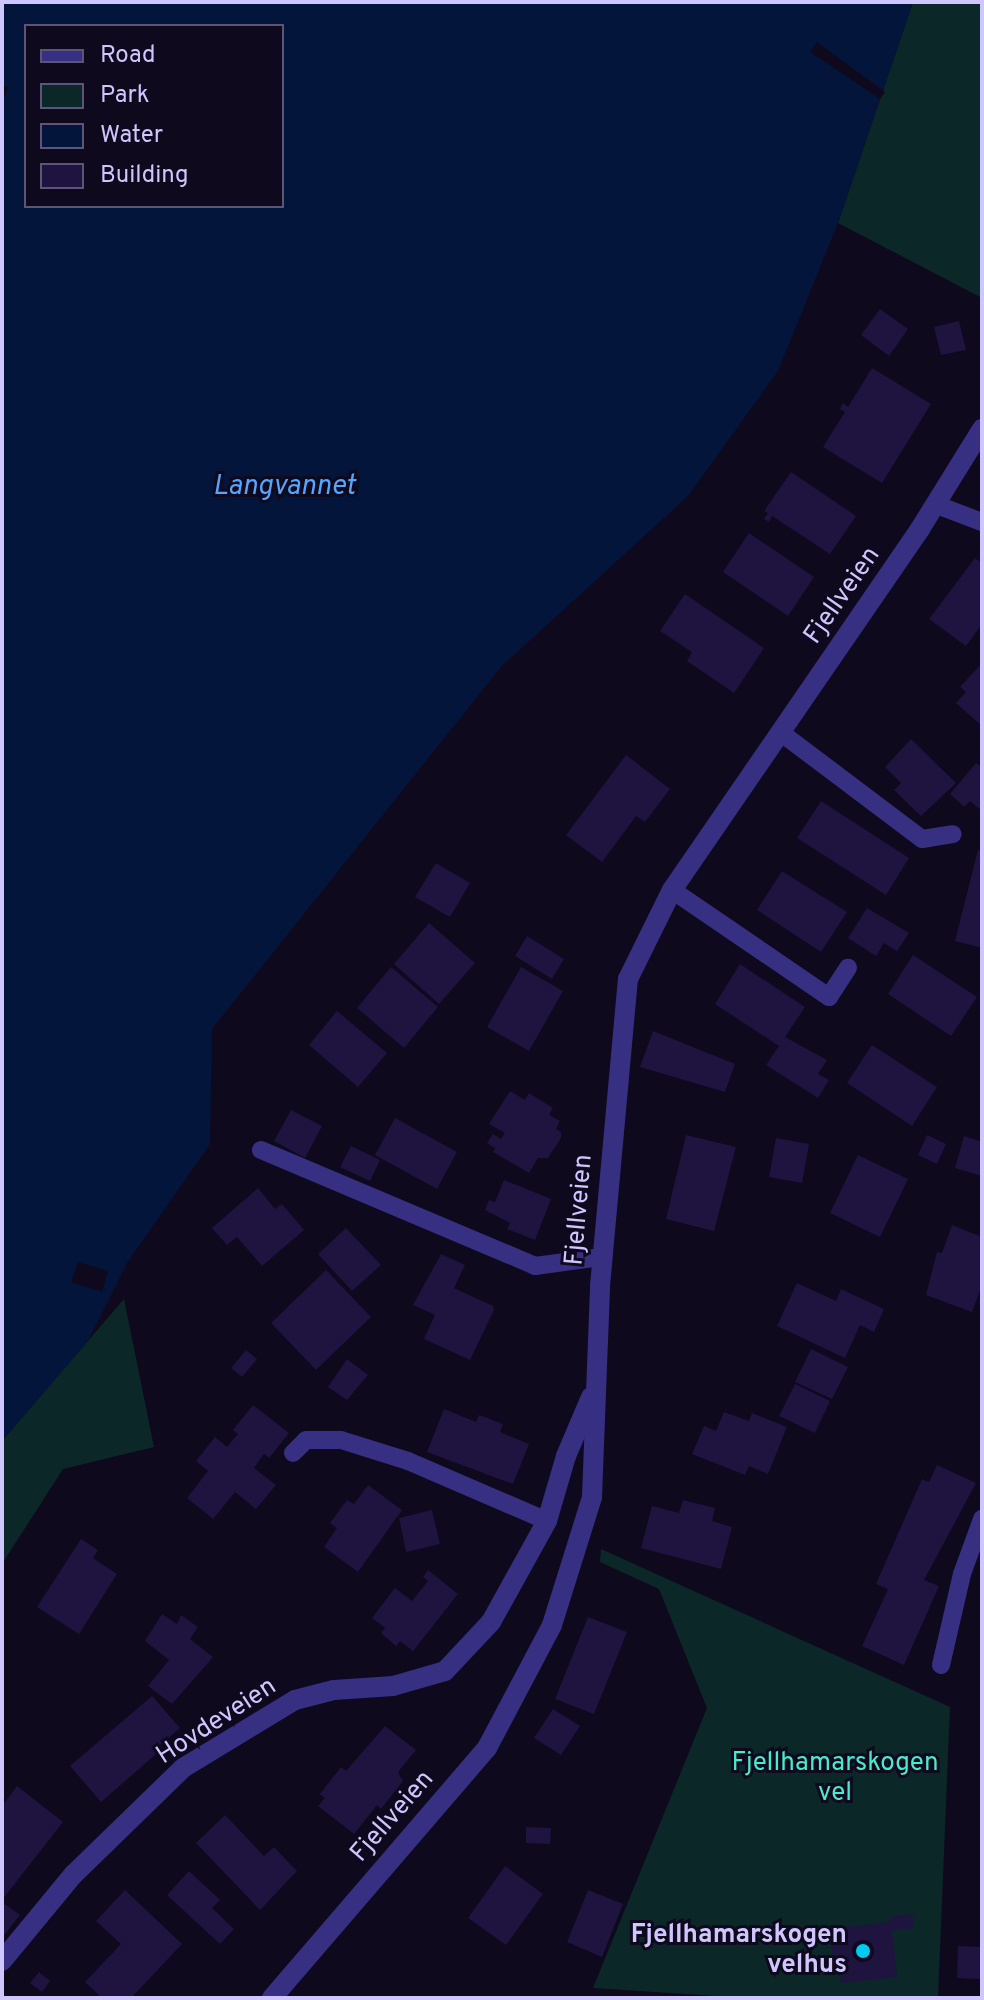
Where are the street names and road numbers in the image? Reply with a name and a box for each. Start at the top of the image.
street label: Fjellveien [798,541,888,651]
street label: Fjellveien [560,1153,600,1267]
street label: Hovdeveien [151,1672,283,1772]
street label: Fjellveien [345,1765,441,1869]

